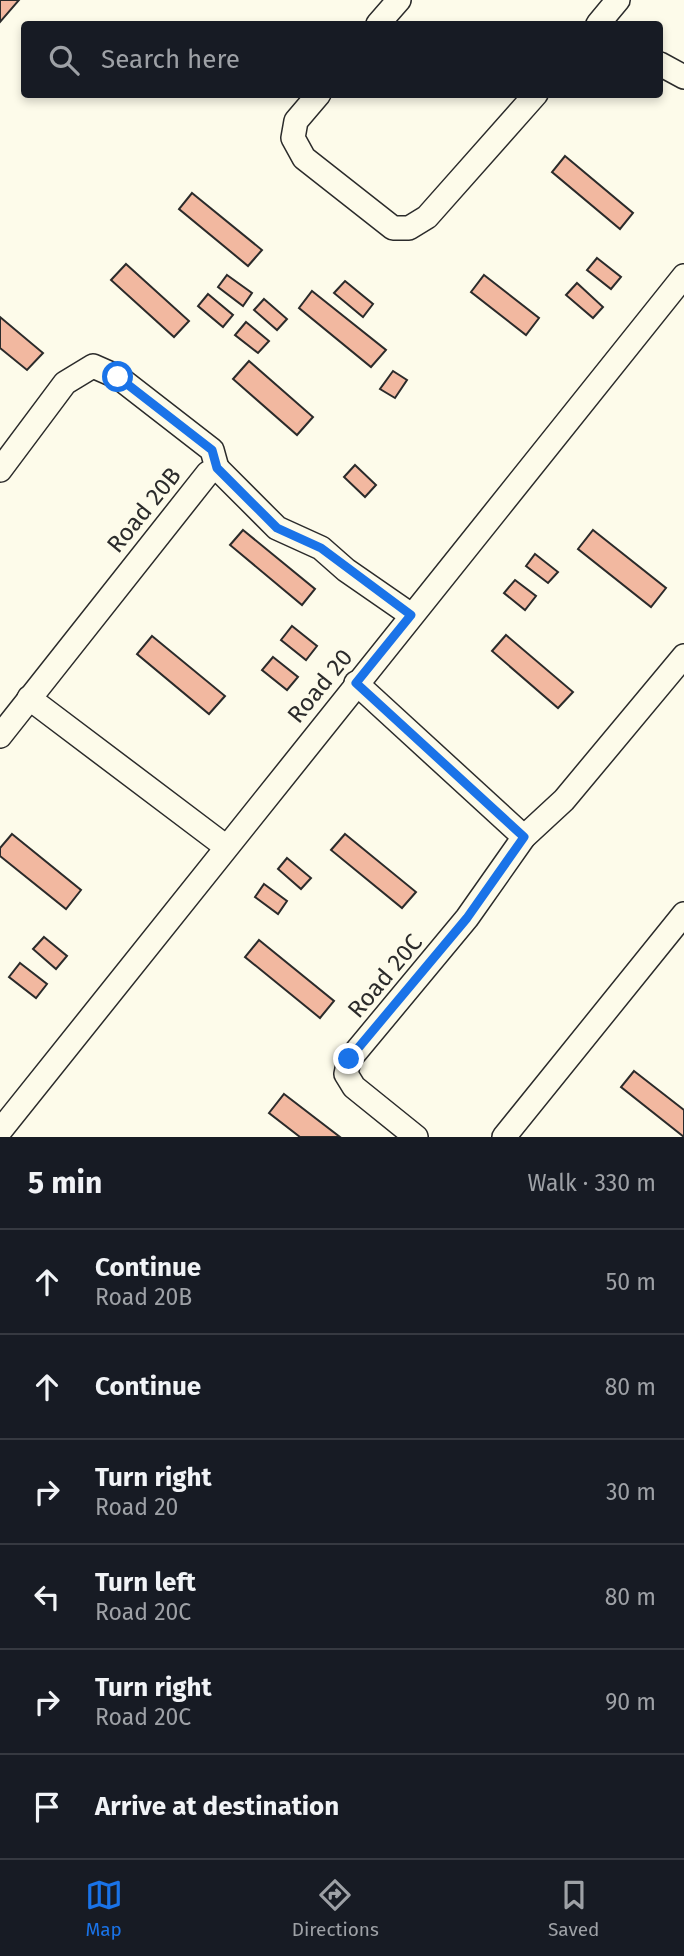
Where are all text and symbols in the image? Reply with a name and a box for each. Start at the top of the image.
search box [21,21,663,98]
icon: search [45,41,83,79]
text: Search here [101,44,240,75]
route start [102,361,133,392]
street label: Road 20B [101,462,187,558]
street label: Road 20 [282,643,358,729]
street label: Road 20C [342,929,428,1023]
route end [333,1043,364,1074]
text: 5 min [28,1165,102,1201]
text: Walk · 330 m [528,1169,656,1197]
text: Continue [95,1252,201,1283]
icon: ahead [28,1263,66,1301]
text: 50 m [606,1268,656,1296]
text: Road 20B [95,1283,192,1311]
icon: ahead [28,1368,66,1406]
text: Continue [95,1371,201,1402]
text: 80 m [605,1373,656,1401]
text: Turn right [95,1462,212,1493]
icon: right [28,1473,66,1511]
text: 30 m [606,1478,656,1506]
text: Road 20 [95,1493,178,1521]
text: Turn left [95,1567,196,1598]
icon: left [28,1578,66,1616]
text: 80 m [605,1583,656,1611]
text: Road 20C [95,1598,191,1626]
text: Turn right [95,1672,212,1703]
icon: right [28,1683,66,1721]
text: 90 m [605,1688,656,1716]
text: Road 20C [95,1703,191,1731]
icon: arrive [28,1788,66,1826]
text: Arrive at destination [95,1791,339,1822]
tab: Map [85,1876,123,1941]
tab: Directions [292,1876,379,1941]
tab: Saved [548,1876,599,1941]

